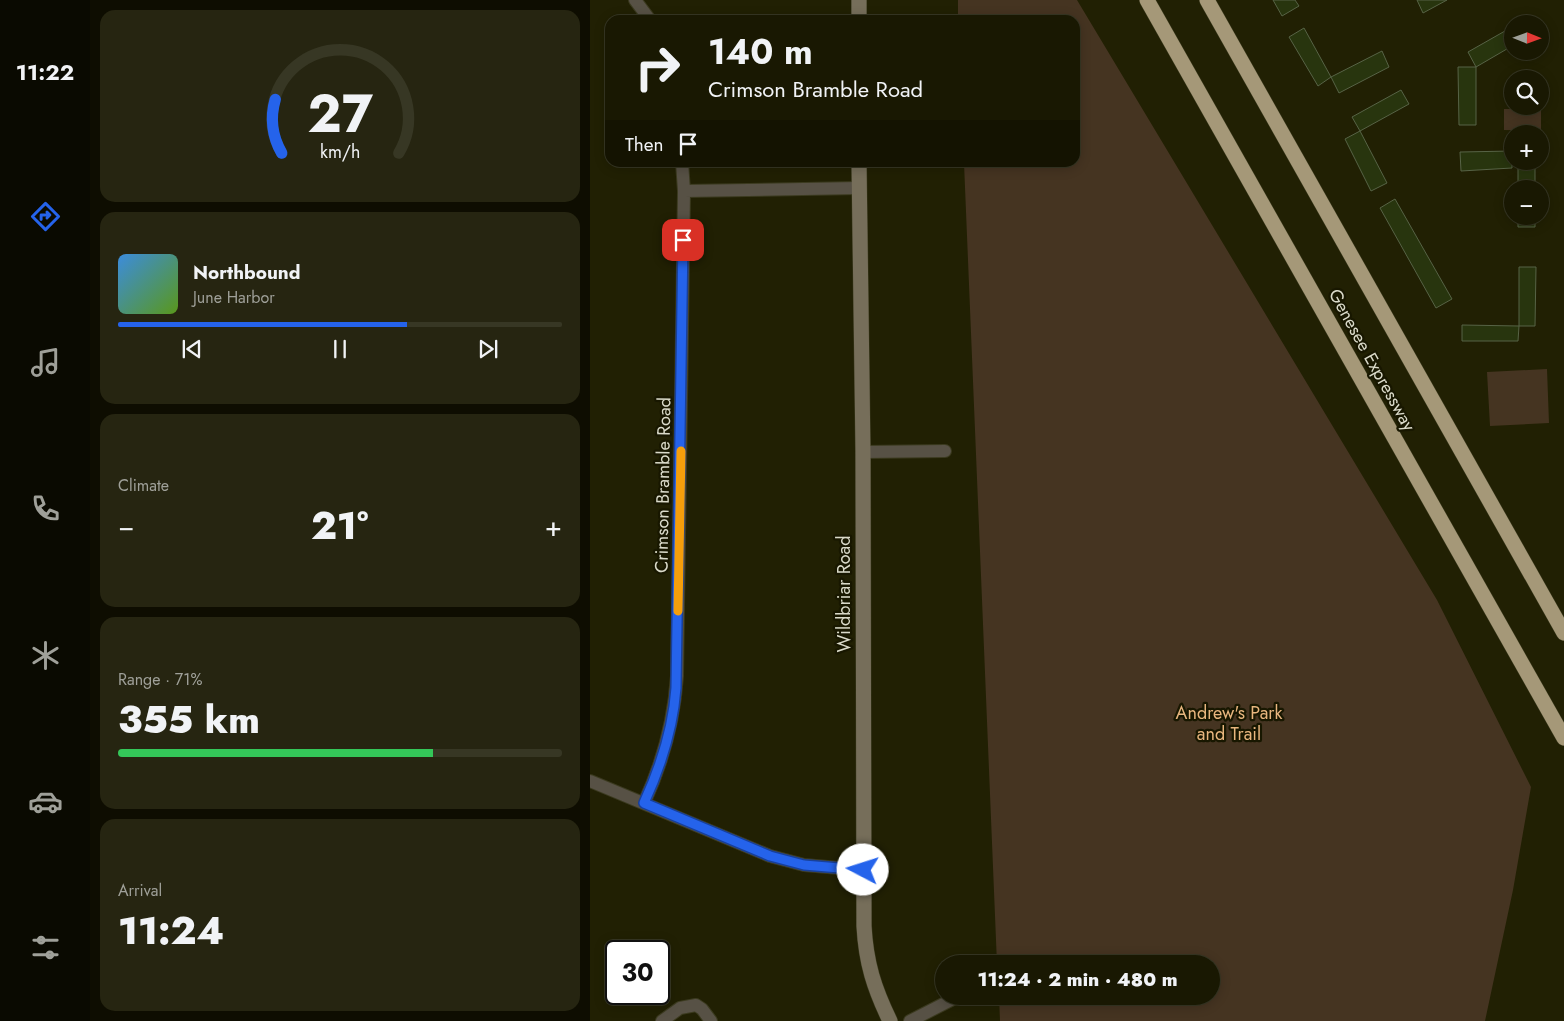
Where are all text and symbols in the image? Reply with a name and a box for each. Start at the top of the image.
north arrow [1504,15,1549,60]
map controls [1504,15,1549,225]
text: 140 m [708,27,813,77]
icon: right [625,35,690,100]
text: 11:22 [16,56,74,88]
button: search [1504,70,1549,115]
text: Crimson Bramble Road [708,73,923,105]
text: 27 [307,76,373,152]
button: + [1504,125,1549,170]
icon: arrive [674,130,702,158]
text: Then [625,131,664,158]
text: km/h [320,139,360,165]
button: − [1504,180,1549,225]
icon: directions [28,199,63,234]
pin [662,219,704,261]
icon: arrive [669,226,697,254]
text: Northbound [193,259,300,286]
street label: Genesee Expressway [1322,284,1422,436]
text: June Harbor [193,286,275,309]
icon: previous [178,335,206,363]
icon: pause [326,335,354,363]
icon: next [474,335,502,363]
icon: music [28,345,63,380]
street label: Crimson Bramble Road [648,397,678,573]
text: Climate [118,474,169,497]
icon: phone [28,491,63,526]
text: 21° [311,498,368,553]
text: − [118,506,135,547]
text: + [545,506,562,547]
street label: Wildbriar Road [831,535,857,653]
icon: climate [28,638,63,673]
text: Range · 71% [118,668,202,691]
text: 355 km [118,692,260,747]
park label: Andrew's Park and Trail [1176,700,1282,747]
icon: car [28,784,63,819]
position arrow [836,843,888,895]
text: Arrival [118,879,162,902]
text: 11:24 [118,903,224,958]
icon: filters [28,930,63,965]
speed limit sign: 30 [605,940,670,1005]
text: 11:24 · 2 min · 480 m [977,966,1178,993]

